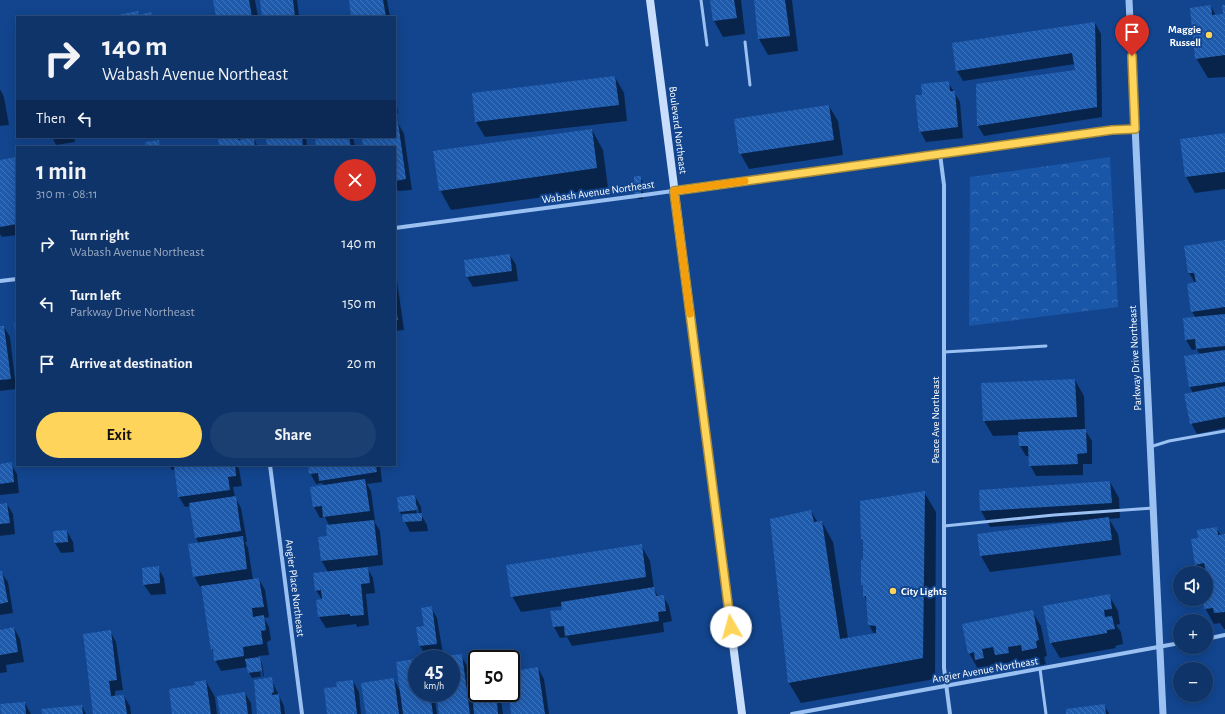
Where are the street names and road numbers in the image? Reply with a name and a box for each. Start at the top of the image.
street label: Boulevard Northeast [667,86,689,175]
street label: Wabash Avenue Northeast [541,179,656,205]
street label: Parkway Drive Northeast [1127,305,1143,411]
street label: Peace Ave Northeast [930,376,941,464]
street label: Angier Place Northeast [284,539,306,638]
street label: Angier Avenue Northeast [931,655,1039,685]

